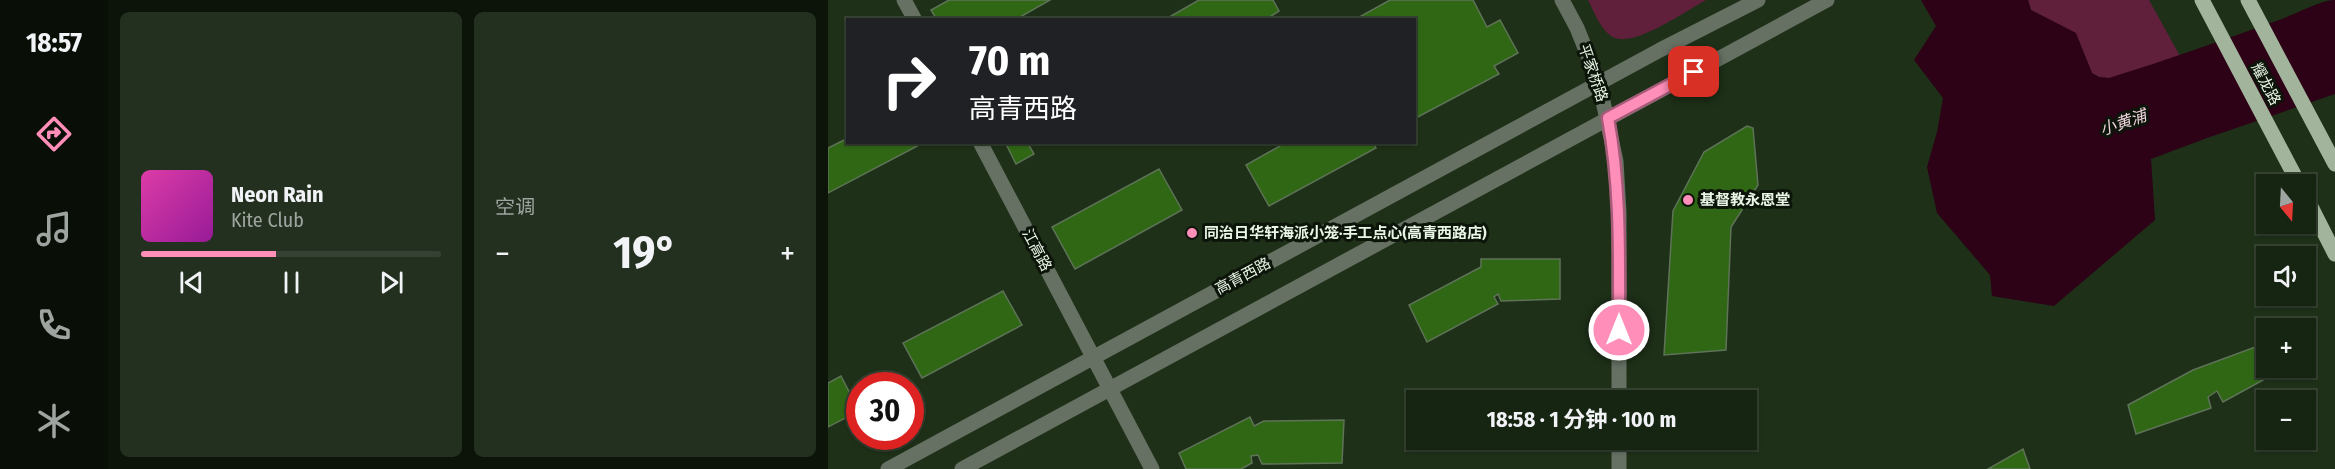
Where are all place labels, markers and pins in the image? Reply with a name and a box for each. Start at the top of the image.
pin [1668,46,1719,97]
place label: 基督教永恩堂 [1700,191,1790,209]
marker: 基督教永恩堂 [1681,193,1695,207]
place label: 同治日华轩海派小笼·手工点心(高青西路店) [1204,224,1487,242]
marker: 同治日华轩海派小笼·手工点心(高青西路店) [1185,226,1199,240]

